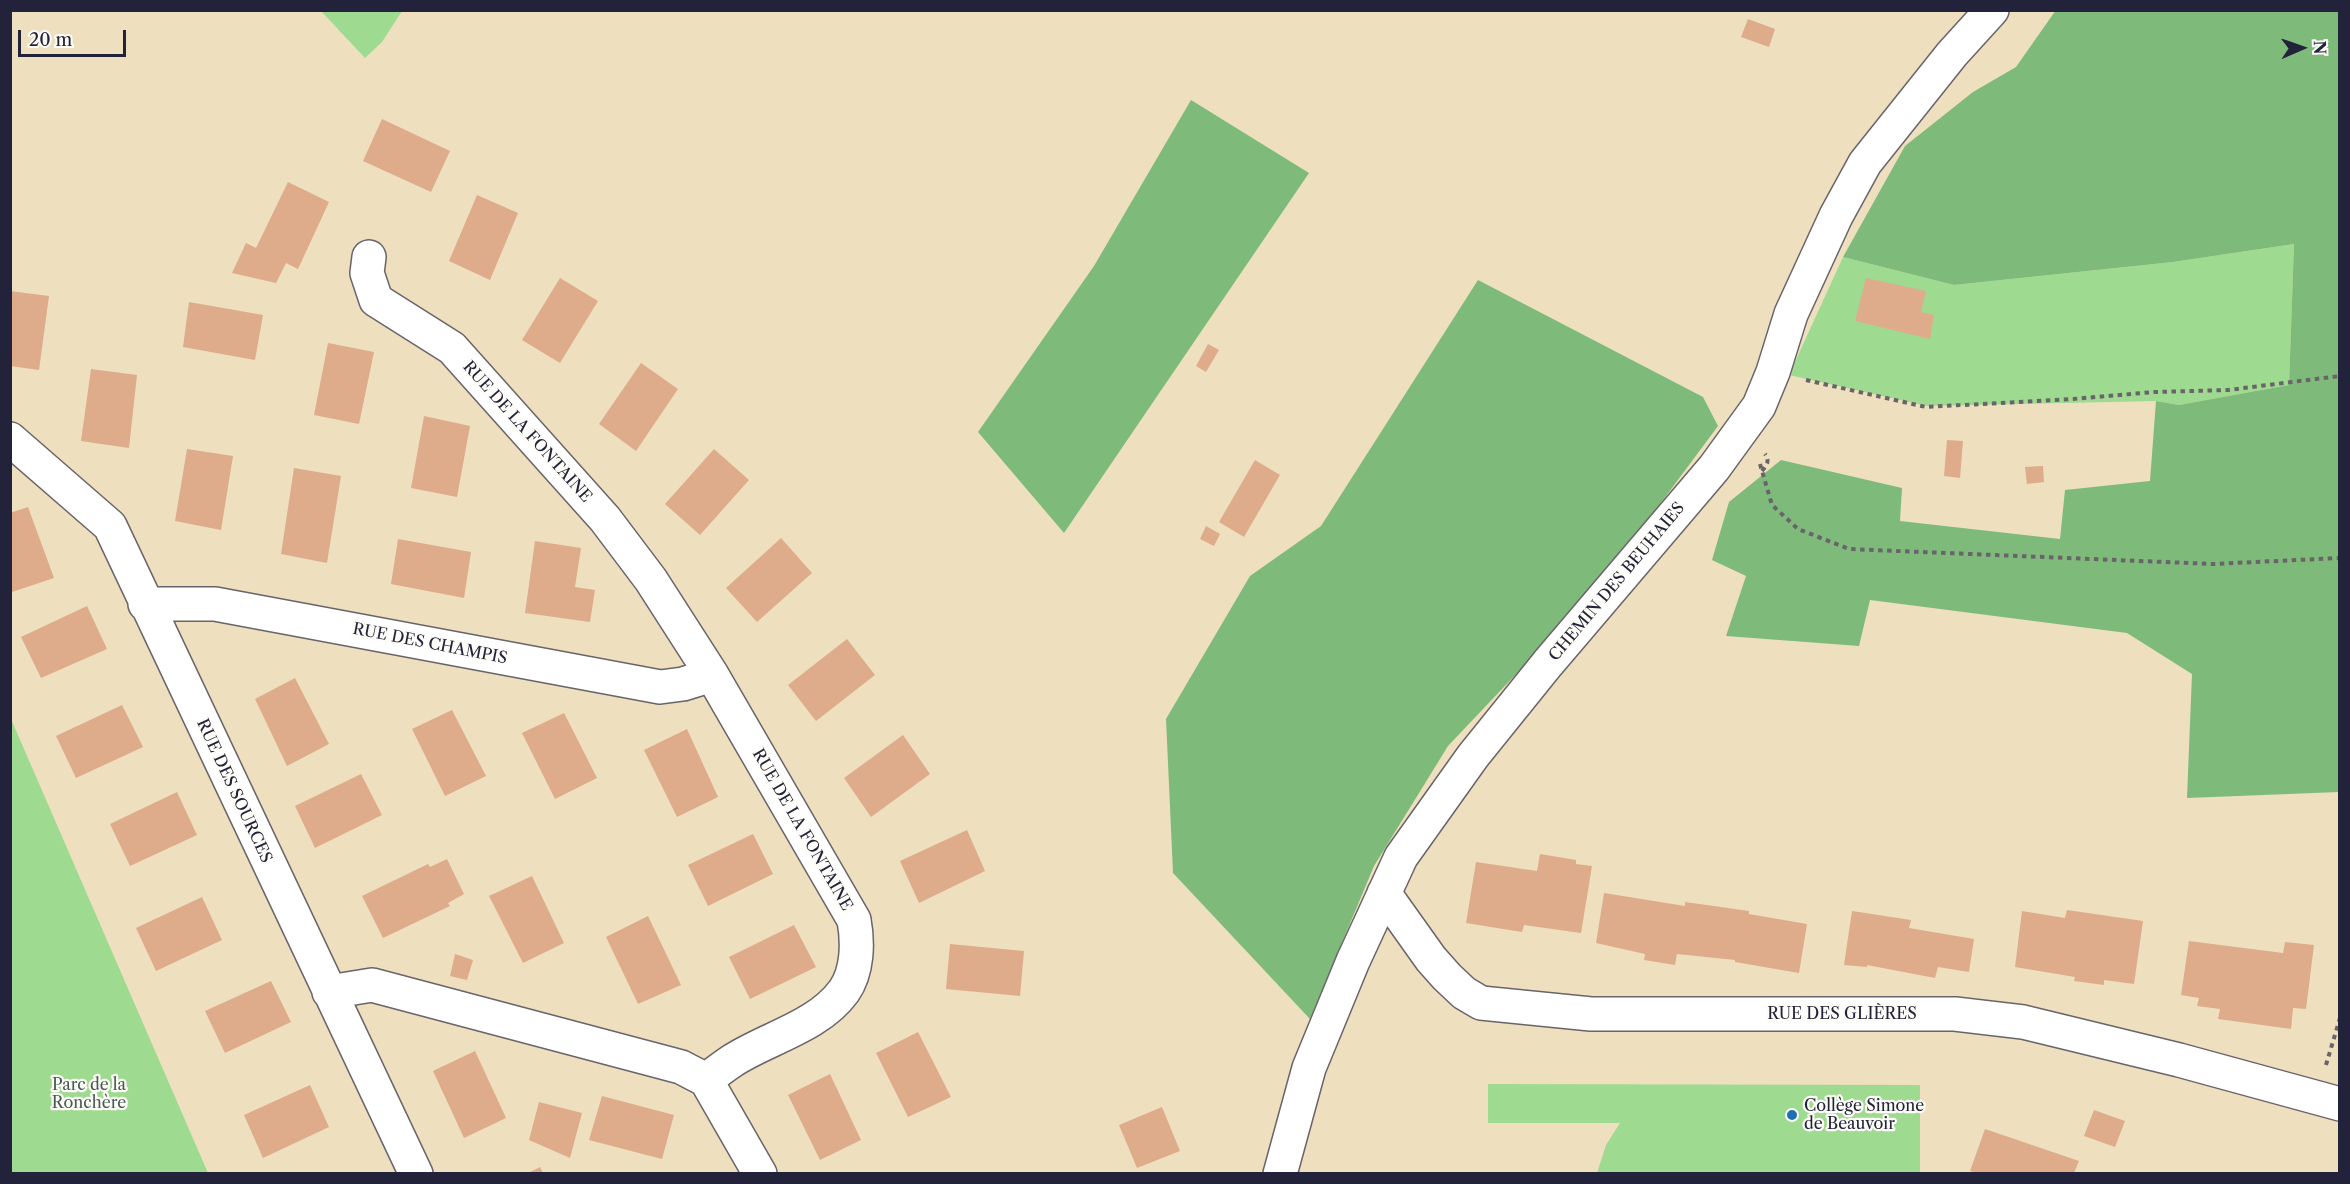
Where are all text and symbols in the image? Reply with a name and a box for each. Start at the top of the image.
scale bar [21,18,129,56]
north arrow [2272,18,2332,78]
text: 20 m [29,29,72,51]
text: N [2310,40,2330,55]
street label: RUE DE LA FONTAINE [458,357,596,507]
street label: CHEMIN DES BEUHAIES [1545,499,1689,665]
street label: RUE DES CHAMPIS [351,620,509,668]
street label: RUE DES SOURCES [192,716,276,866]
street label: RUE DE LA FONTAINE [748,746,856,914]
street label: RUE DES GLIÈRES [1767,1004,1917,1024]
park label: Parc de la Ronchère [52,1075,126,1113]
place label: Collège Simone de Beauvoir [1804,1096,1924,1134]
marker: Collège Simone de Beauvoir [1785,1108,1799,1122]

